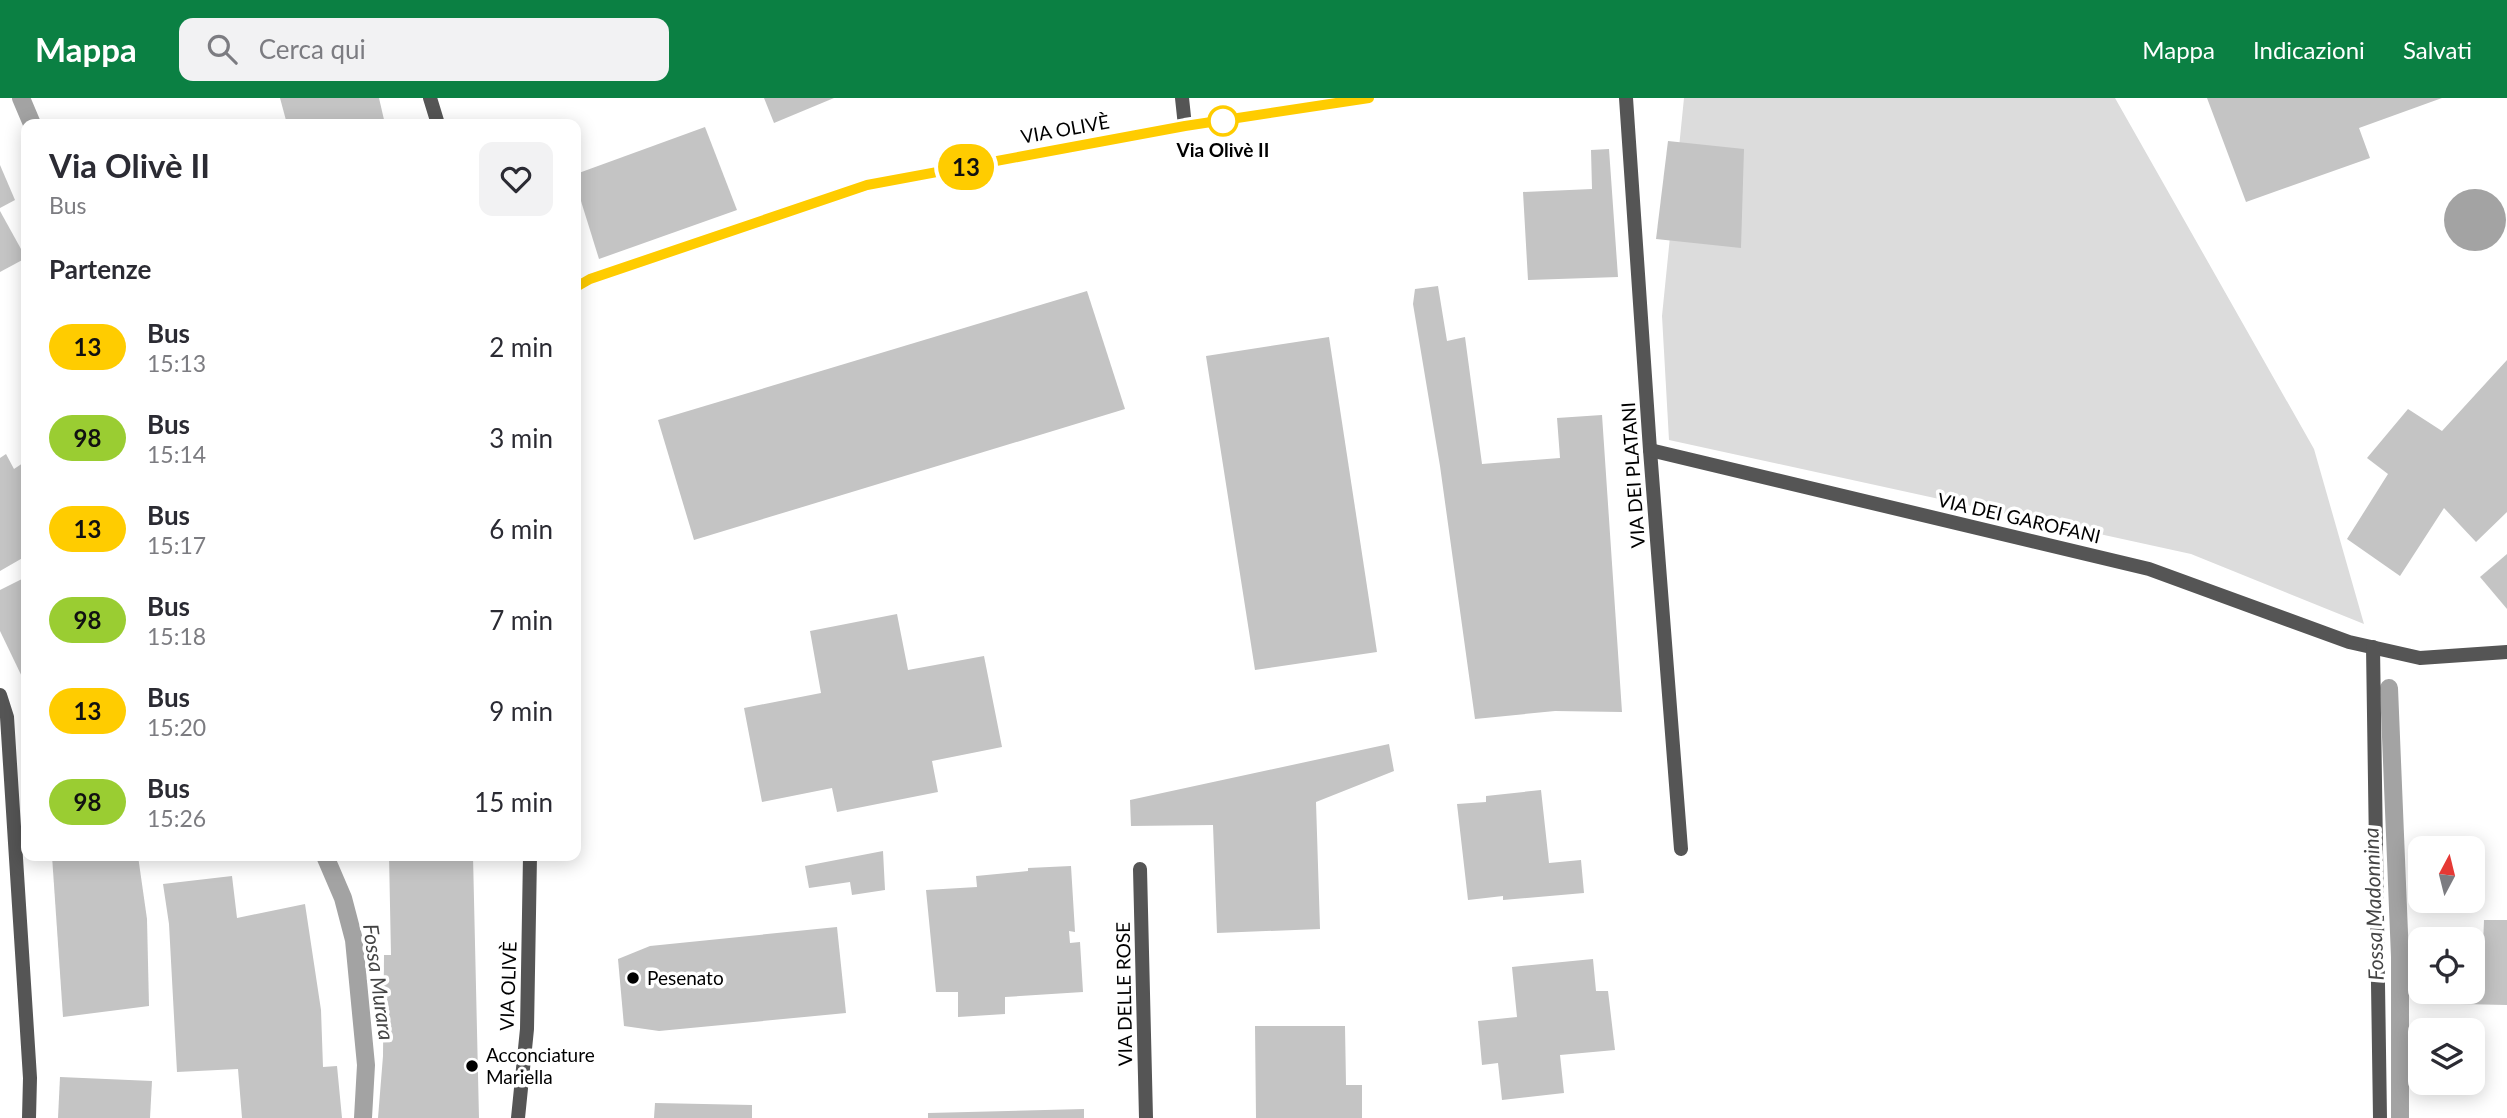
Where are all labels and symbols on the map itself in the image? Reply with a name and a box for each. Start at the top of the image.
marker: Via Olivè II [1208,106,1238,136]
street label: VIA OLIVÈ [1019,109,1111,148]
place label: Via Olivè II [1176,138,1269,161]
line badge: 13 [934,144,998,190]
street label: VIA DEI PLATANI [1616,401,1649,549]
street label: VIA DEI GAROFANI [1935,488,2103,547]
water label: Fossa Madonnina [2357,827,2388,981]
north arrow [2408,836,2485,914]
water label: Fossa Murara [359,922,400,1042]
street label: VIA DELLE ROSE [1111,922,1136,1066]
street label: VIA OLIVÈ [494,941,521,1031]
place label: Pesenato [647,966,724,989]
marker: Pesenato [625,970,641,986]
place label: Acconciature Mariella [486,1043,595,1088]
marker: Acconciature Mariella [464,1058,480,1074]

